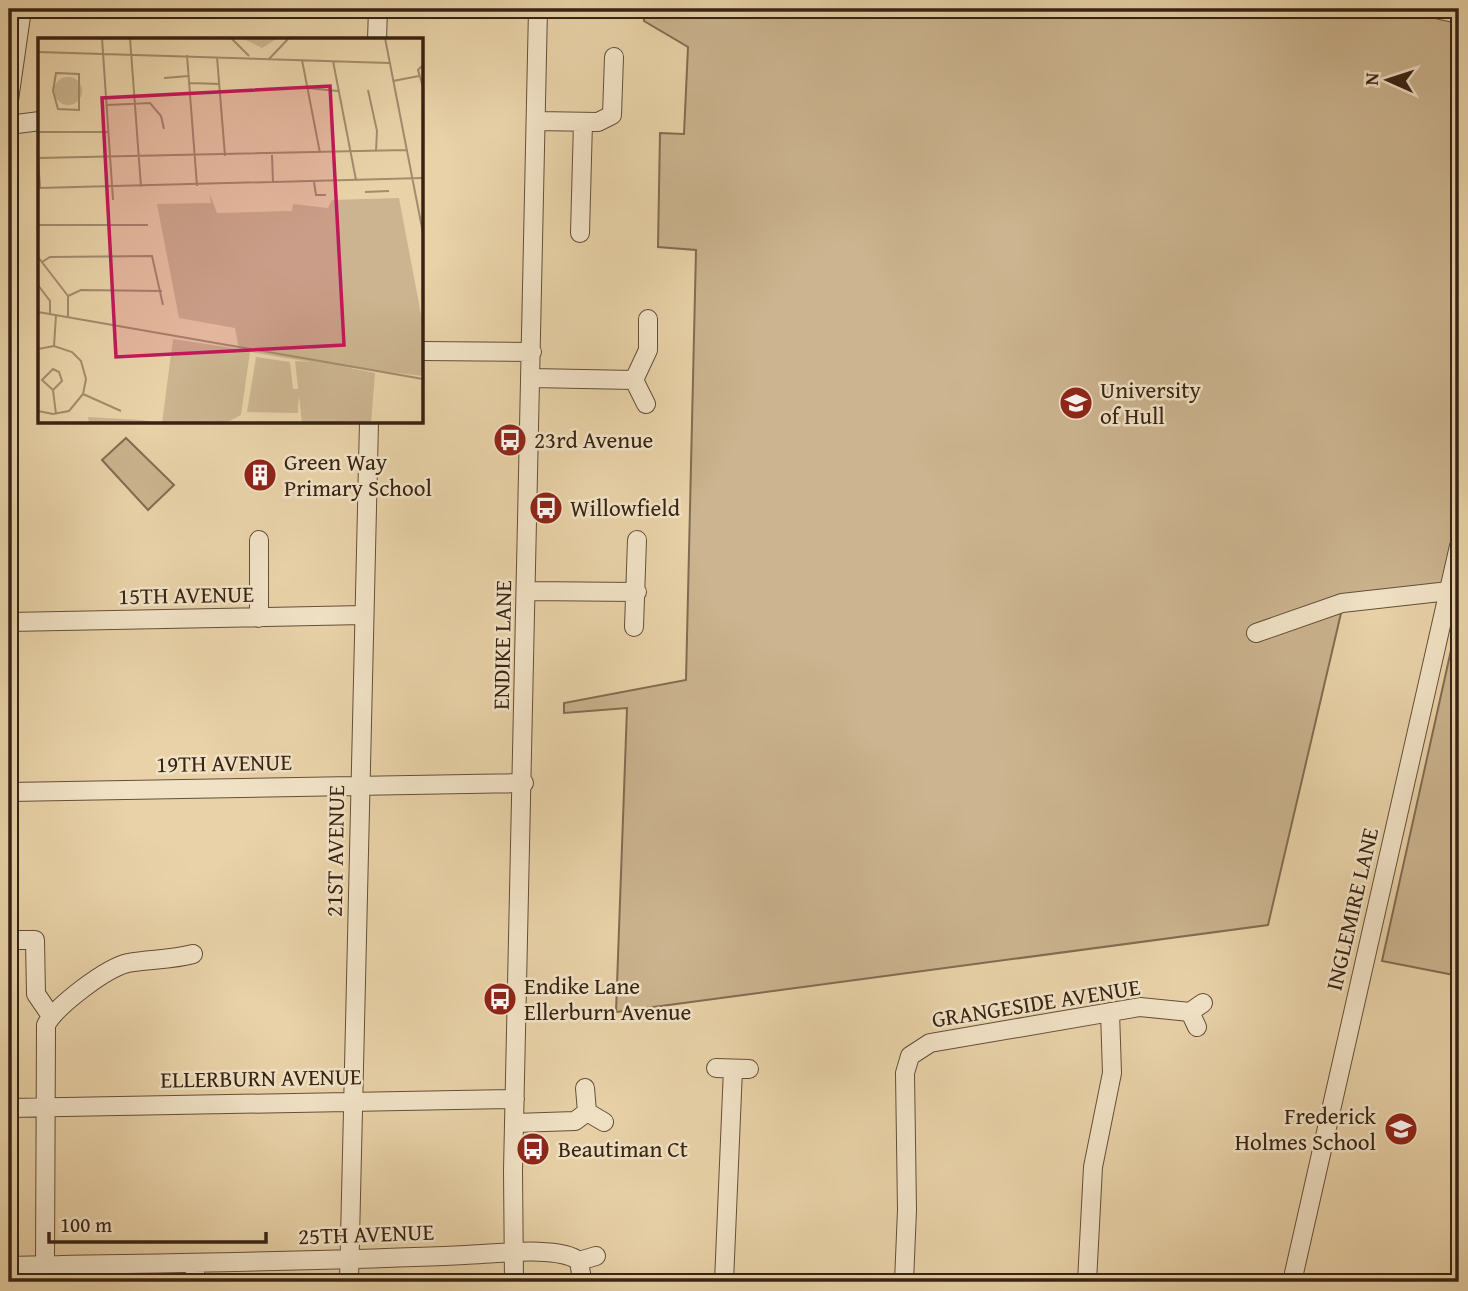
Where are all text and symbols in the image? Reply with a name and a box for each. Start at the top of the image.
inset map [38,38,424,424]
north arrow [1352,46,1422,116]
text: N [1357,72,1385,86]
place label: University of Hull [1100,373,1201,432]
school or university icon: University of Hull [1057,384,1095,422]
bus stop icon: 23rd Avenue [491,421,529,459]
place label: 23rd Avenue [534,423,653,456]
place label: Green Way Primary School [284,445,432,504]
building icon: Green Way Primary School [241,456,279,494]
bus stop icon: Willowfield [527,489,565,527]
place label: Willowfield [570,491,681,524]
street label: 15TH AVENUE [118,577,254,612]
street label: ENDIKE LANE [484,580,519,710]
street label: 19TH AVENUE [156,745,292,780]
street label: 21ST AVENUE [317,785,352,917]
street label: INGLEMIRE LANE [1317,824,1386,994]
place label: Endike Lane Ellerburn Avenue [524,969,691,1028]
street label: GRANGESIDE AVENUE [929,970,1143,1035]
bus stop icon: Endike Lane Ellerburn Avenue [481,980,519,1018]
street label: ELLERBURN AVENUE [160,1059,362,1096]
place label: Frederick Holmes School [1235,1099,1376,1158]
school or university icon: Frederick Holmes School [1382,1110,1420,1148]
bus stop icon: Beautiman Ct [514,1130,552,1168]
place label: Beautiman Ct [558,1132,688,1165]
scale bar [49,1200,266,1244]
text: 100 m [60,1209,112,1240]
street label: 25TH AVENUE [297,1215,435,1252]

